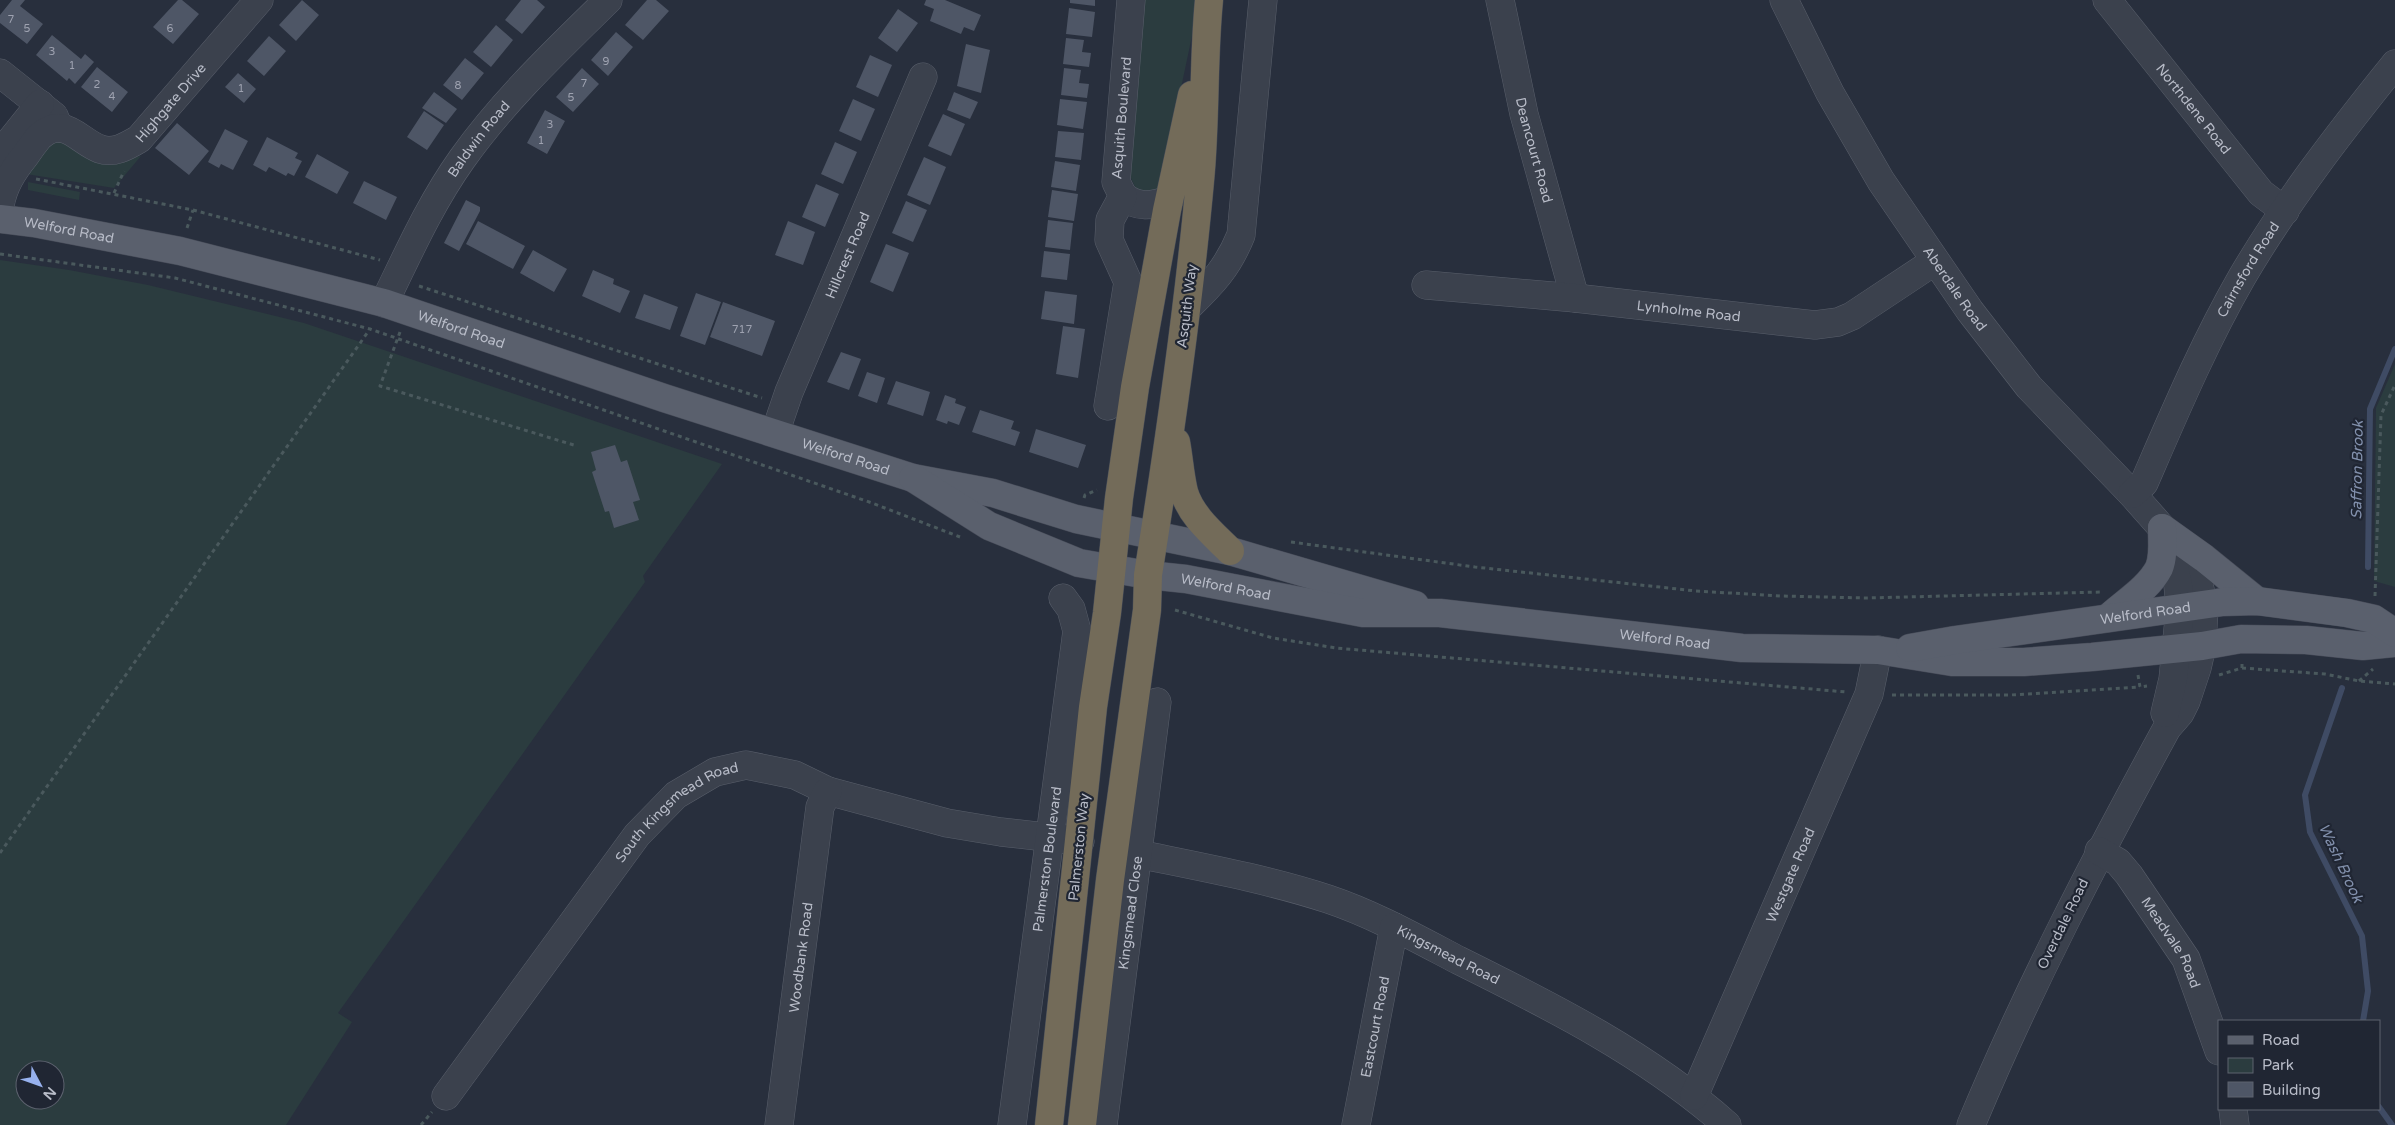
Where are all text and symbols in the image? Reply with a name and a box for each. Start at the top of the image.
house number: 7 [8,13,15,26]
house number: 5 [24,22,31,35]
house number: 6 [167,22,174,35]
house number: 3 [49,45,56,58]
house number: 9 [603,55,610,68]
street label: Asquith Boulevard [1108,56,1135,180]
house number: 1 [69,59,75,72]
street label: Highgate Drive [132,59,209,146]
street label: Northdene Road [2152,60,2235,157]
house number: 7 [581,77,588,90]
house number: 2 [94,78,101,91]
house number: 8 [455,79,462,92]
house number: 1 [238,82,244,95]
house number: 4 [109,90,116,103]
house number: 5 [568,91,575,104]
street label: Deancourt Road [1512,96,1557,205]
street label: Baldwin Road [444,97,513,180]
house number: 3 [547,118,554,131]
house number: 1 [538,134,544,147]
street label: Hillcrest Road [821,209,873,301]
street label: Welford Road [23,213,116,247]
street label: Cairnsford Road [2213,219,2283,320]
street label: Aberdale Road [1920,243,1991,334]
street label: Asquith Way [1173,263,1201,349]
street label: Lynholme Road [1636,297,1742,325]
street label: Welford Road [415,306,507,352]
house number: 717 [732,323,752,336]
water label: Saffron Brook [2347,419,2367,520]
street label: Welford Road [800,434,892,478]
street label: Welford Road [1179,570,1272,604]
street label: Welford Road [2099,598,2192,628]
street label: Welford Road [1619,625,1711,653]
street label: South Kingsmead Road [611,758,740,866]
street label: Palmerston Boulevard [1029,786,1065,933]
street label: Palmerston Way [1065,792,1093,902]
water label: Wash Brook [2315,820,2368,907]
street label: Westgate Road [1762,825,1818,925]
street label: Kingsmead Close [1114,855,1146,971]
street label: Overdale Road [2034,876,2092,972]
street label: Meadvale Road [2138,894,2204,990]
street label: Woodbank Road [785,901,816,1014]
street label: Kingsmead Road [1394,921,1503,988]
street label: Eastcourt Road [1357,975,1393,1079]
legend [2218,1020,2380,1110]
text: Road [2262,1031,2300,1049]
text: Park [2262,1056,2294,1074]
north arrow [15,1060,65,1110]
text: Building [2262,1081,2321,1099]
text: N [39,1083,60,1103]

